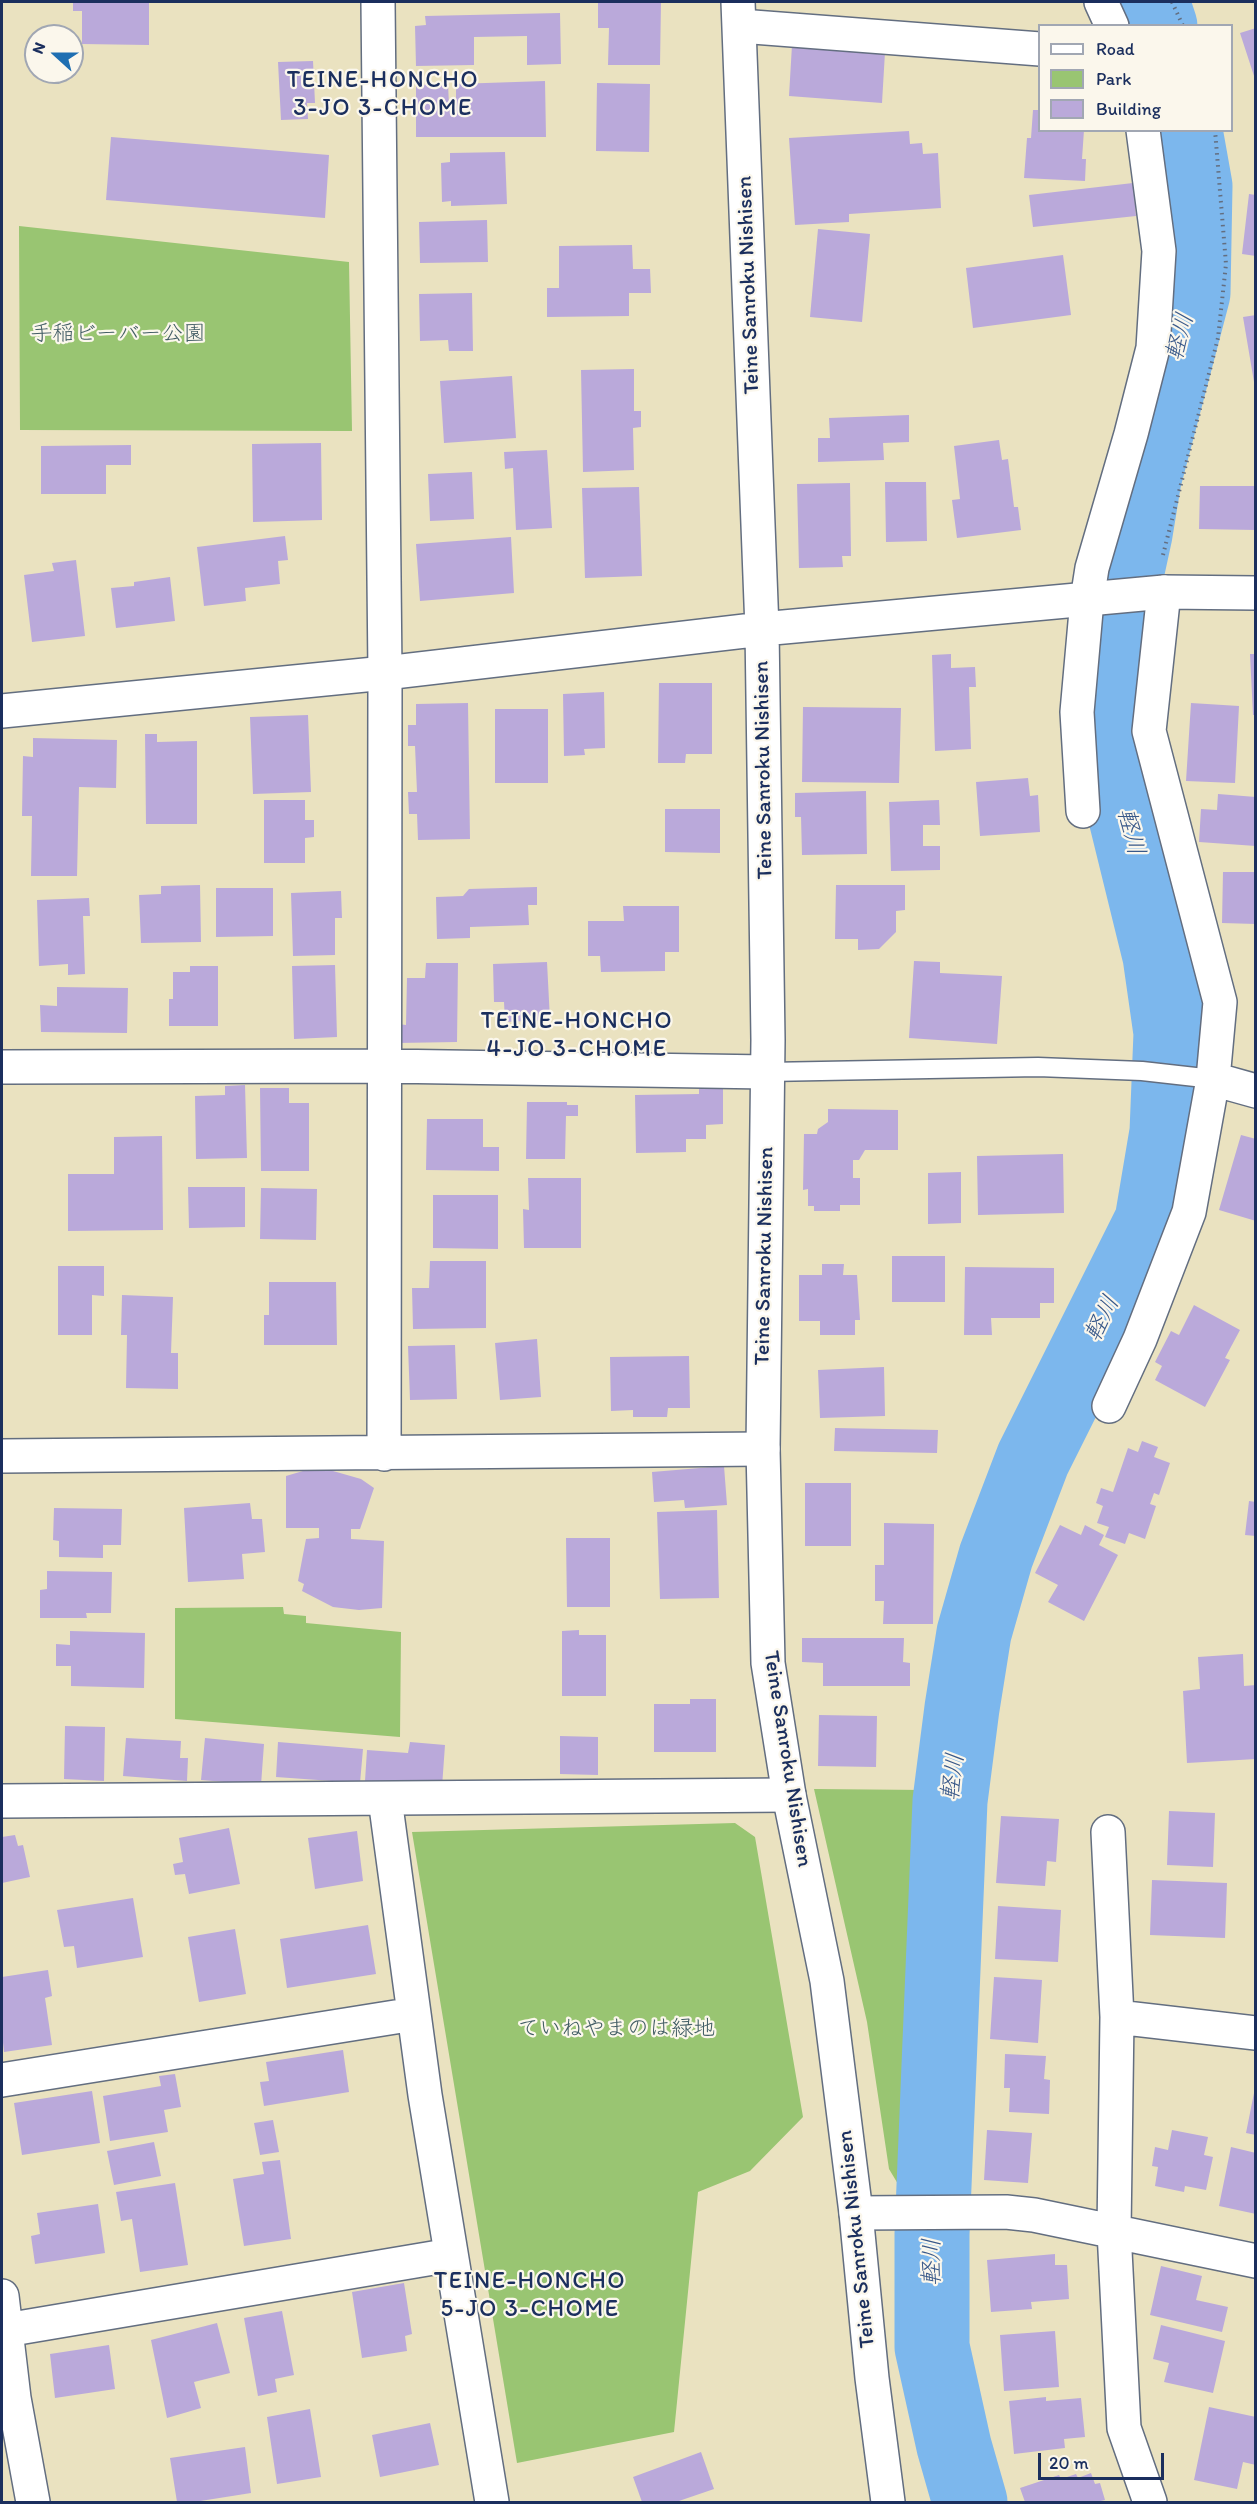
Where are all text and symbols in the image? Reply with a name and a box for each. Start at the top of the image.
north arrow [24,24,84,84]
legend [1038,24,1233,132]
text: Road [1096,38,1135,60]
text: N [28,40,49,57]
district label: TEINE-HONCHO 3-JO 3-CHOME [288,67,478,123]
text: Park [1096,68,1131,90]
text: Building [1096,98,1161,120]
street label: Teine Sanroku Nishisen [732,175,766,395]
water label: 軽川 [1161,310,1201,364]
park label: 手稲ビーバー公園 [31,321,205,347]
street label: Teine Sanroku Nishisen [749,660,779,880]
water label: 軽川 [1110,805,1150,859]
district label: TEINE-HONCHO 4-JO 3-CHOME [482,1008,672,1064]
street label: Teine Sanroku Nishisen [750,1146,780,1366]
water label: 軽川 [1079,1291,1127,1347]
street label: Teine Sanroku Nishisen [757,1649,817,1869]
water label: 軽川 [937,1751,971,1803]
park label: ていねやまのは緑地 [517,2016,715,2042]
street label: Teine Sanroku Nishisen [832,2129,882,2349]
water label: 軽川 [919,2238,947,2286]
district label: TEINE-HONCHO 5-JO 3-CHOME [435,2268,625,2324]
scale bar [1041,2441,1167,2479]
text: 20 m [1049,2452,1089,2474]

